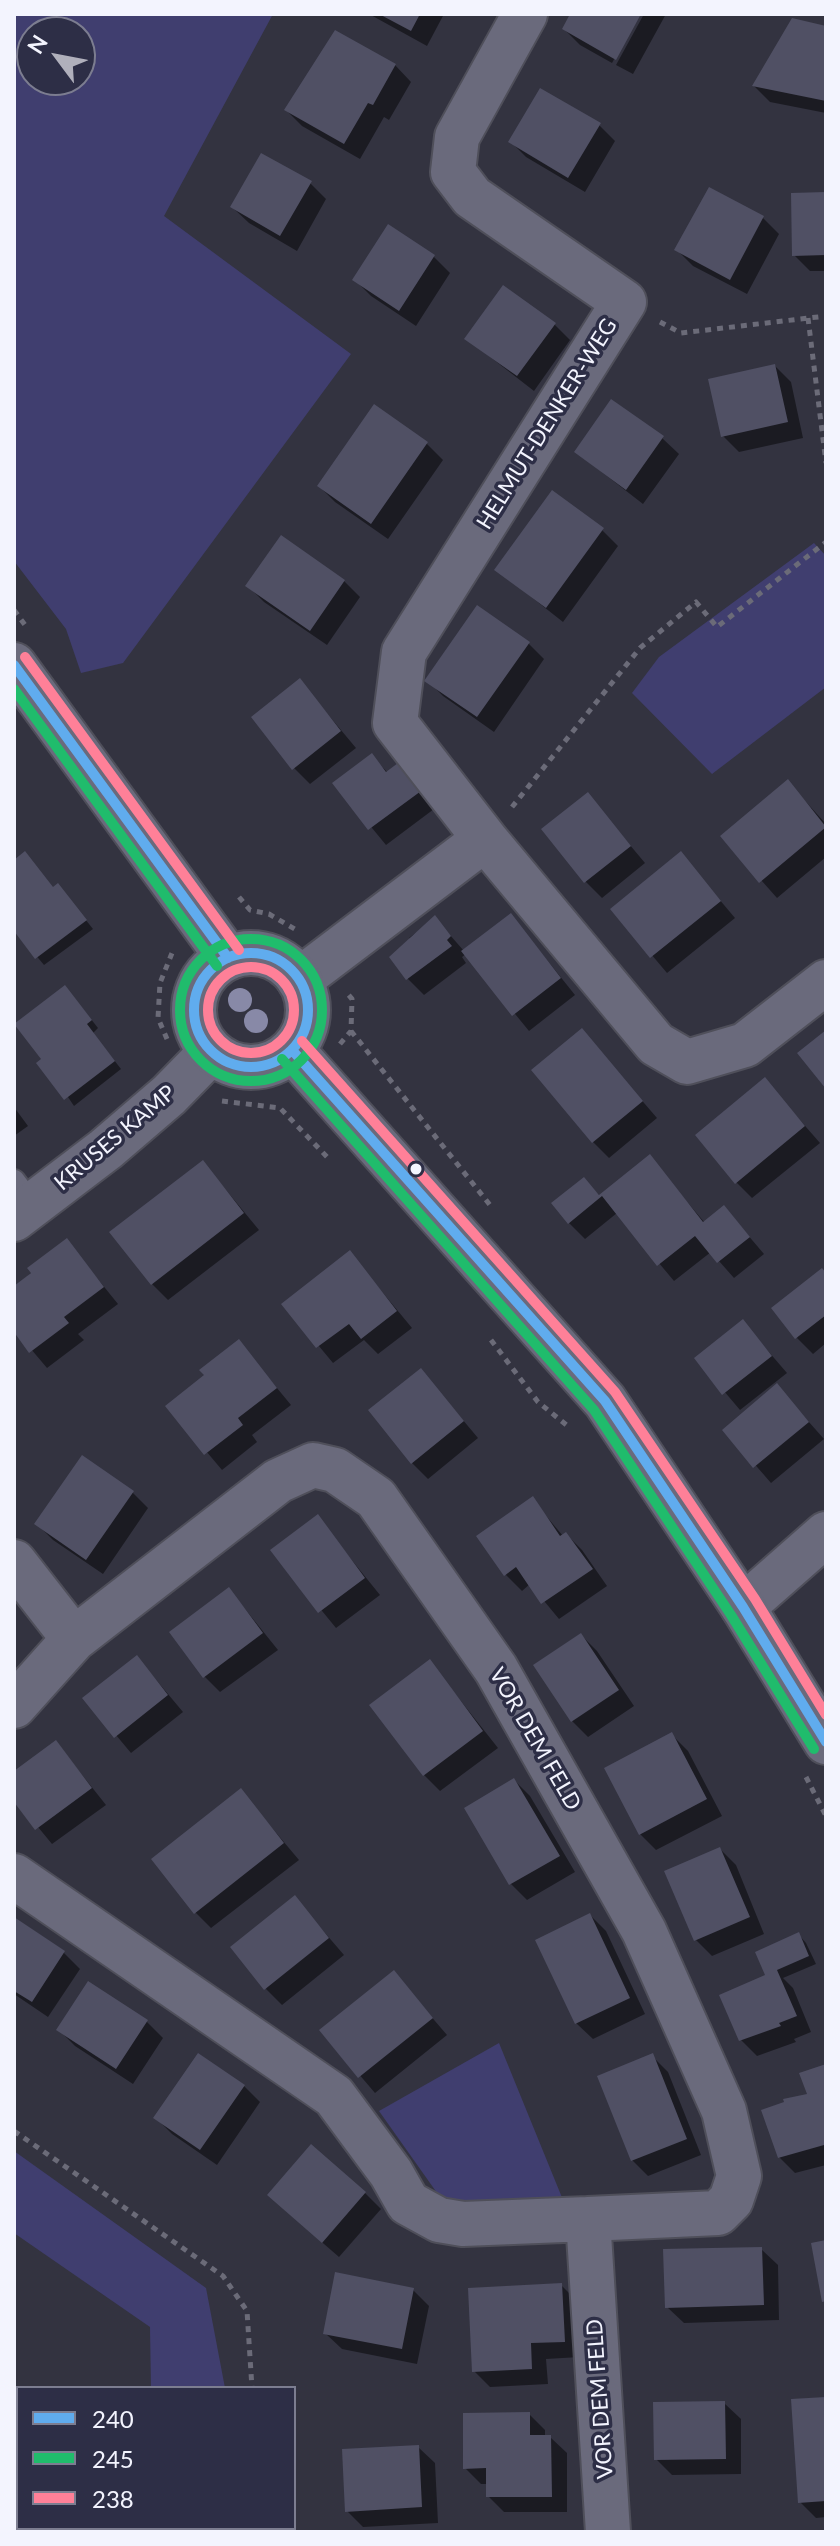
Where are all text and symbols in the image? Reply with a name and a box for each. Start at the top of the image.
north arrow [16,16,96,96]
text: N [21,30,53,58]
street label: HELMUT-DENKER-WEG [471,314,623,534]
street label: KRUSES KAMP [49,1080,181,1196]
unlabelled marker [408,1161,424,1177]
street label: VOR DEM FELD [484,1663,586,1815]
street label: VOR DEM FELD [581,2318,619,2480]
legend [16,2386,296,2530]
text: 240 [92,2404,134,2433]
text: 245 [92,2444,134,2473]
text: 238 [92,2484,134,2513]

